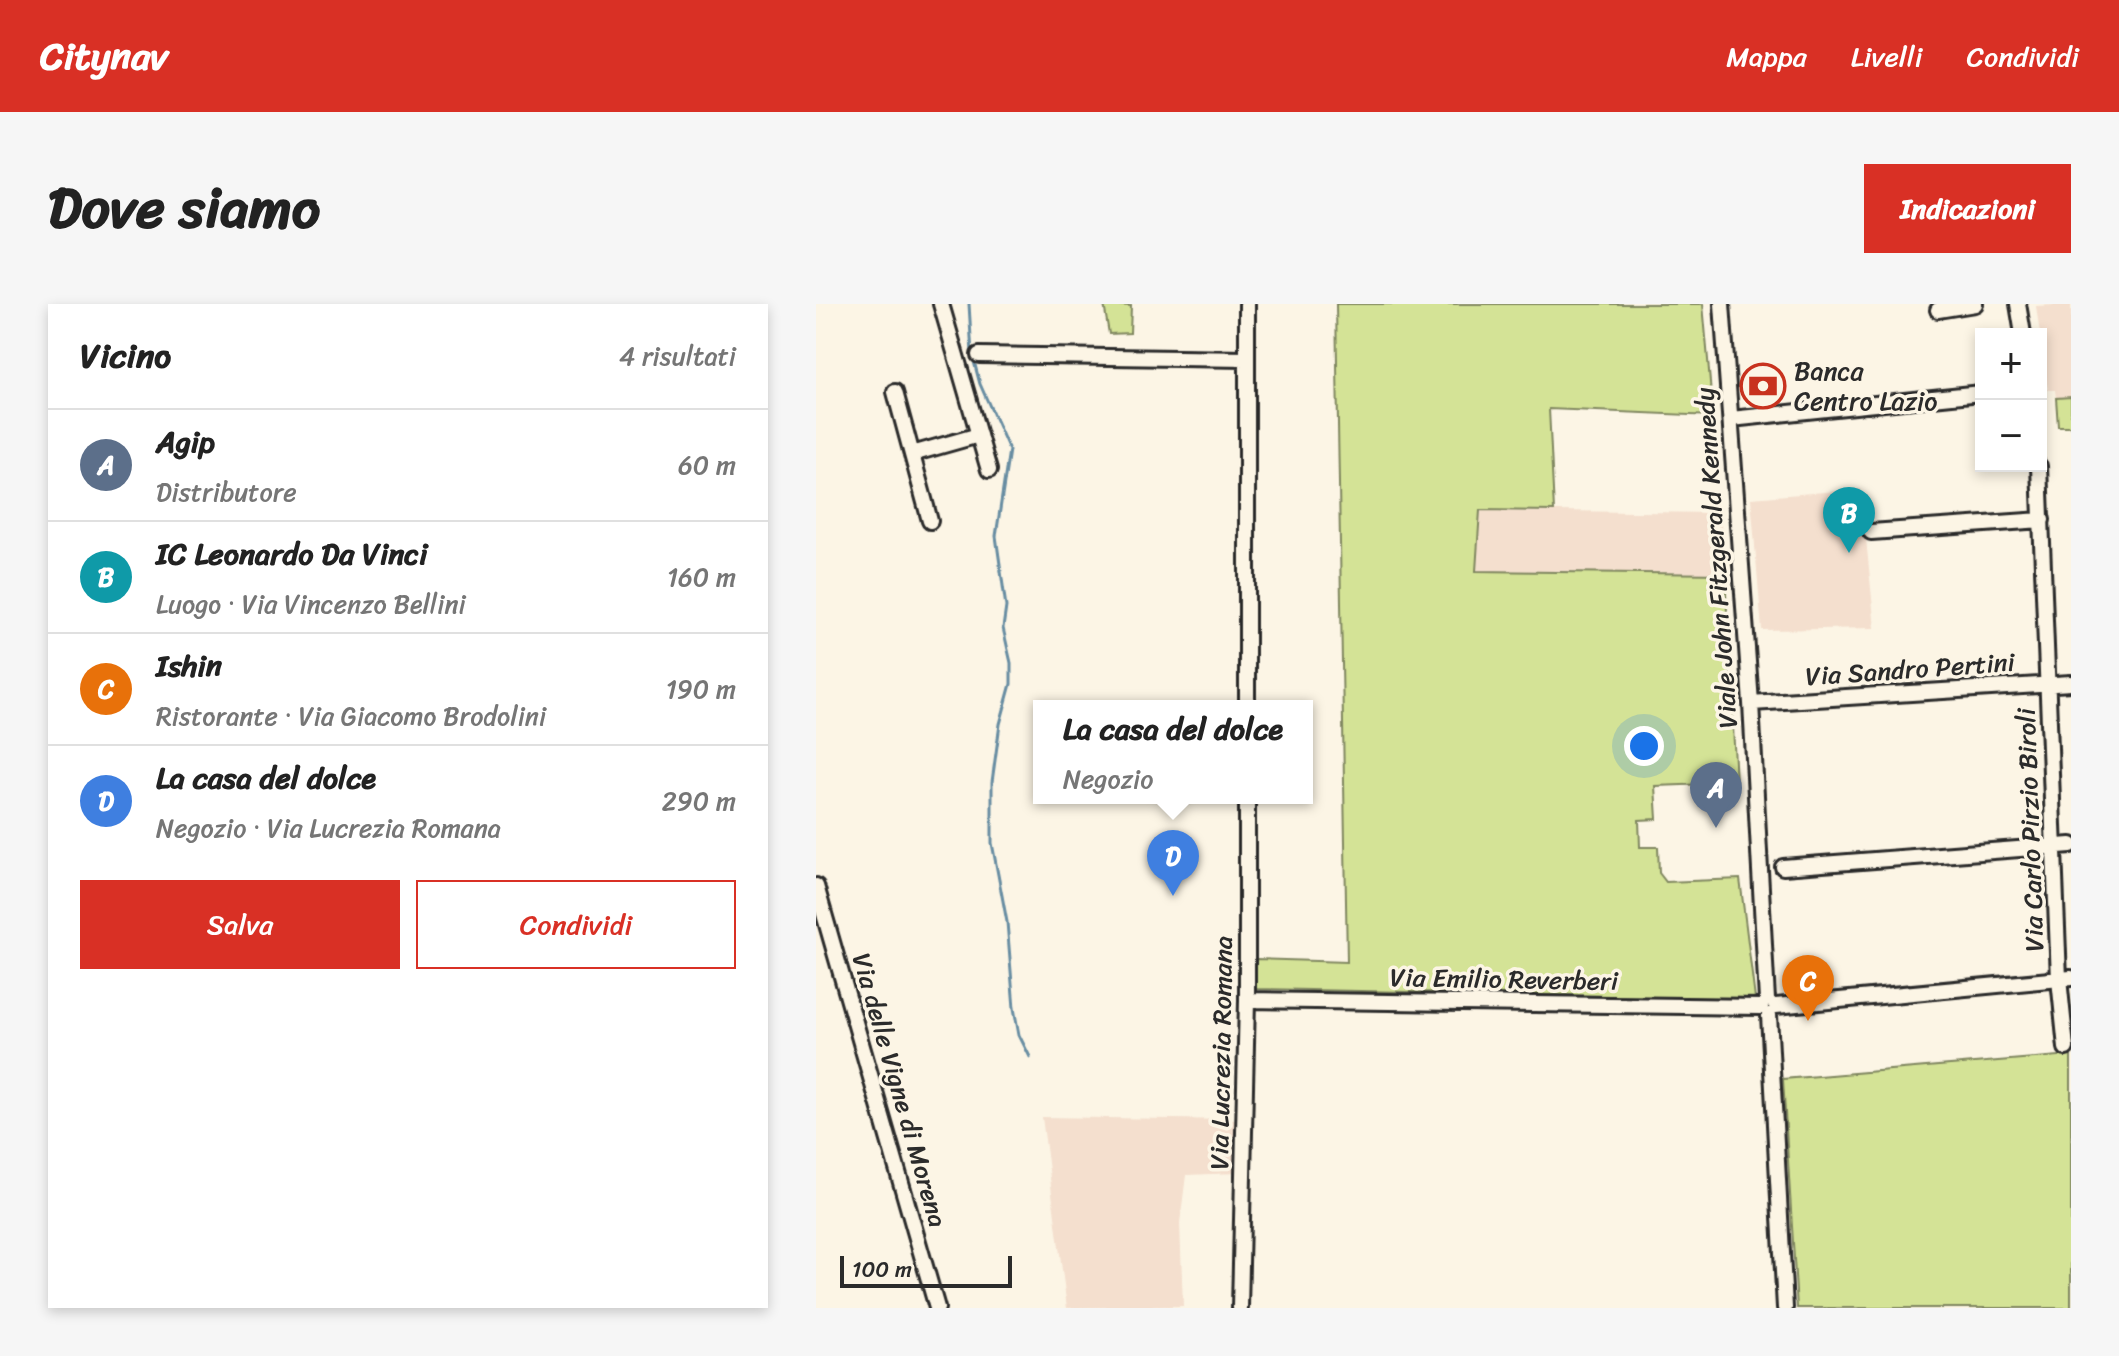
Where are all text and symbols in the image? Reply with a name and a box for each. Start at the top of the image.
text: Citynav [40,23,168,90]
text: Mappa [1726,32,1807,81]
text: Livelli [1851,32,1922,81]
text: Condividi [1966,32,2079,81]
text: Dove siamo [48,159,320,258]
button: Indicazioni [1864,164,2071,253]
text: Vicino [80,326,171,386]
map controls [1975,328,2047,472]
button: + [1975,328,2047,400]
text: 4 risultati [619,333,736,379]
place label: Banca Centro Lazio [1794,348,1937,424]
bank icon: Banca Centro Lazio [1739,362,1787,410]
street label: Viale John Fitzgerald Kennedy [1681,386,1751,730]
button: − [1975,400,2047,472]
text: Agip [156,415,215,469]
text: A [97,442,115,488]
text: 60 m [678,442,736,488]
text: Distributore [156,469,297,515]
pin: B [1823,487,1875,553]
text: IC Leonardo Da Vinci [156,527,428,581]
text: B [98,554,114,600]
text: 160 m [667,554,736,600]
text: Luogo · Via Vincenzo Bellini [156,581,466,627]
text: Ishin [156,639,222,693]
street label: Via Sandro Pertini [1804,639,2017,699]
text: C [98,666,114,712]
text: 190 m [666,666,736,712]
text: Ristorante · Via Giacomo Brodolini [156,693,546,739]
popup [1033,700,1313,804]
text: La casa del dolce [1063,702,1283,756]
street label: Via Carlo Pirzio Biroli [2003,707,2057,953]
your location [1624,726,1664,766]
text: La casa del dolce [156,751,376,805]
text: Negozio [1063,756,1153,802]
pin: A [1690,762,1742,828]
text: D [98,778,114,824]
text: 290 m [662,778,736,824]
text: Negozio · Via Lucrezia Romana [156,805,501,851]
pin: D [1147,830,1199,896]
button: Salva [80,880,400,969]
button: Condividi [416,880,736,969]
street label: Via Lucrezia Romana [1196,936,1246,1170]
street label: Via delle Vigne di Morena [839,947,961,1233]
street label: Via Emilio Reverberi [1390,954,1619,1004]
pin: C [1782,955,1834,1021]
text: 100 m [852,1250,912,1289]
scale bar [840,1252,1012,1288]

